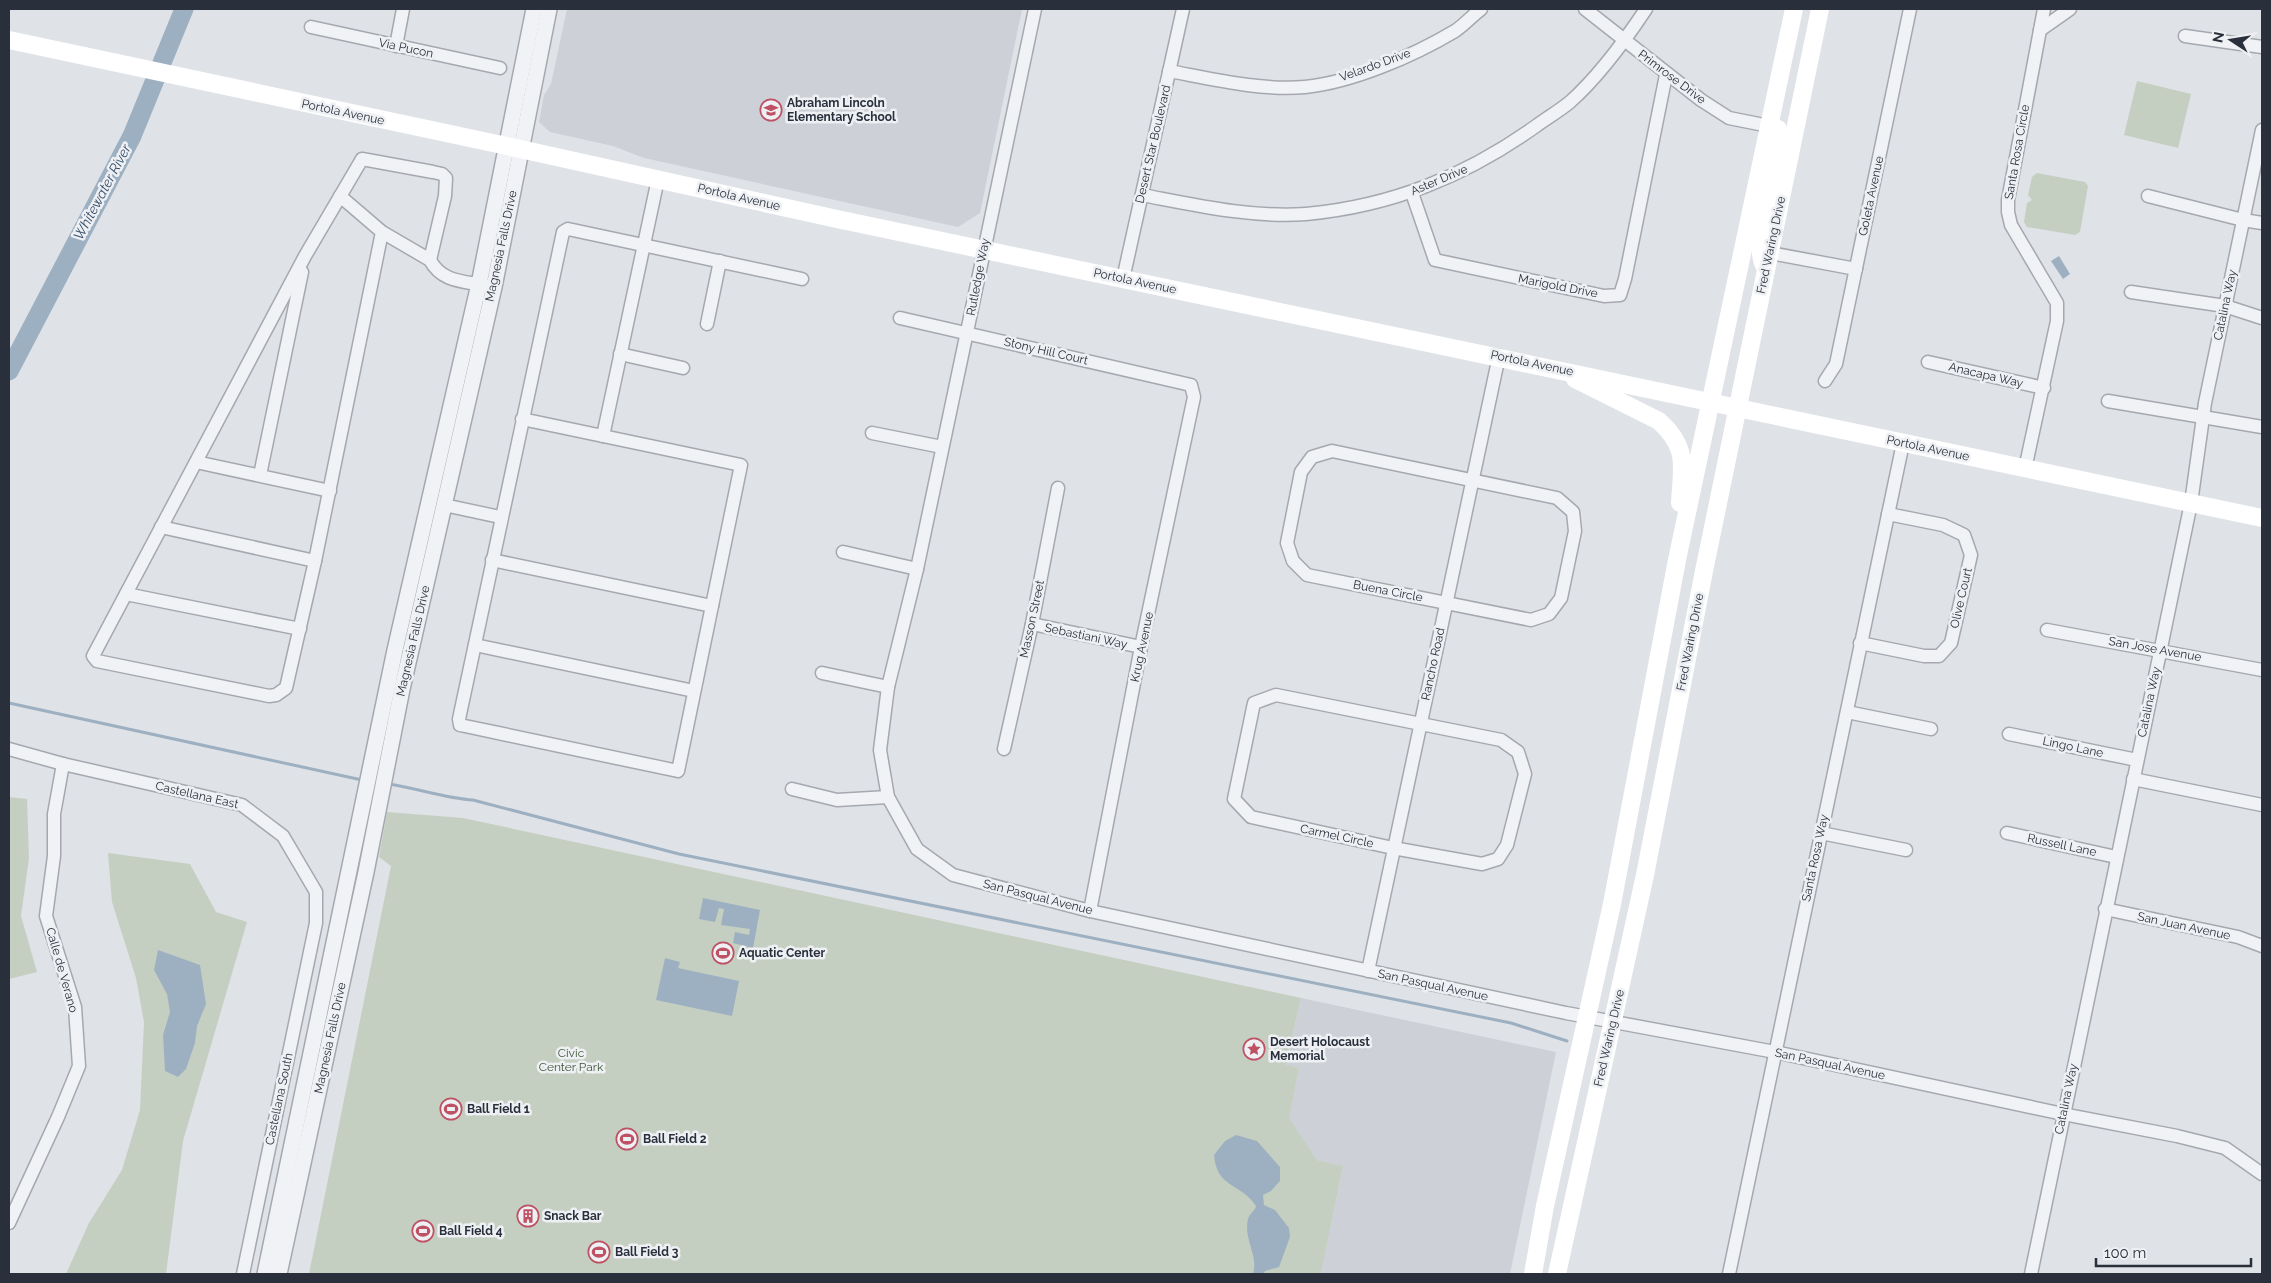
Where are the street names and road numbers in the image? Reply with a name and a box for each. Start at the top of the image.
street label: Via Pucon [377,35,435,61]
street label: Velardo Drive [1338,46,1412,84]
street label: Primrose Drive [1635,47,1709,107]
street label: Desert Star Boulevard [1133,83,1173,205]
street label: Portola Avenue [300,96,386,128]
street label: Santa Rosa Circle [2002,103,2032,201]
street label: Goleta Avenue [1856,155,1886,237]
street label: Aster Drive [1408,162,1470,198]
street label: Portola Avenue [696,181,782,213]
street label: Magnesia Falls Drive [482,189,520,303]
street label: Fred Waring Drive [1754,195,1788,295]
street label: Rutledge Way [964,237,992,317]
street label: Portola Avenue [1092,265,1178,297]
street label: Catalina Way [2211,268,2239,342]
street label: Marigold Drive [1517,271,1599,301]
street label: Stony Hill Court [1003,335,1089,367]
street label: Portola Avenue [1489,347,1575,379]
street label: Anacapa Way [1947,360,2025,390]
street label: Portola Avenue [1885,432,1971,464]
street label: Olive Court [1947,566,1975,630]
street label: Buena Circle [1352,577,1424,605]
street label: Masson Street [1017,579,1047,659]
street label: Magnesia Falls Drive [393,584,433,698]
street label: Fred Waring Drive [1674,592,1706,692]
street label: Krug Avenue [1128,611,1156,683]
street label: Sebastiani Way [1043,620,1129,652]
street label: Rancho Road [1418,626,1448,702]
street label: San Jose Avenue [2107,634,2203,664]
street label: Catalina Way [2135,665,2163,739]
street label: Lingo Lane [2041,734,2105,760]
street label: Castellana East [154,779,240,811]
street label: Santa Rosa Way [1799,813,1831,903]
street label: Carmel Circle [1299,821,1375,851]
street label: Russell Lane [2026,831,2098,859]
street label: San Pasqual Avenue [982,877,1094,917]
street label: San Juan Avenue [2136,909,2232,943]
street label: Calle de Verano [43,926,81,1014]
street label: San Pasqual Avenue [1377,966,1489,1004]
street label: Magnesia Falls Drive [311,981,349,1095]
street label: Fred Waring Drive [1591,988,1627,1088]
street label: San Pasqual Avenue [1774,1045,1886,1083]
street label: Castellana South [262,1052,296,1146]
street label: Catalina Way [2052,1062,2080,1136]

